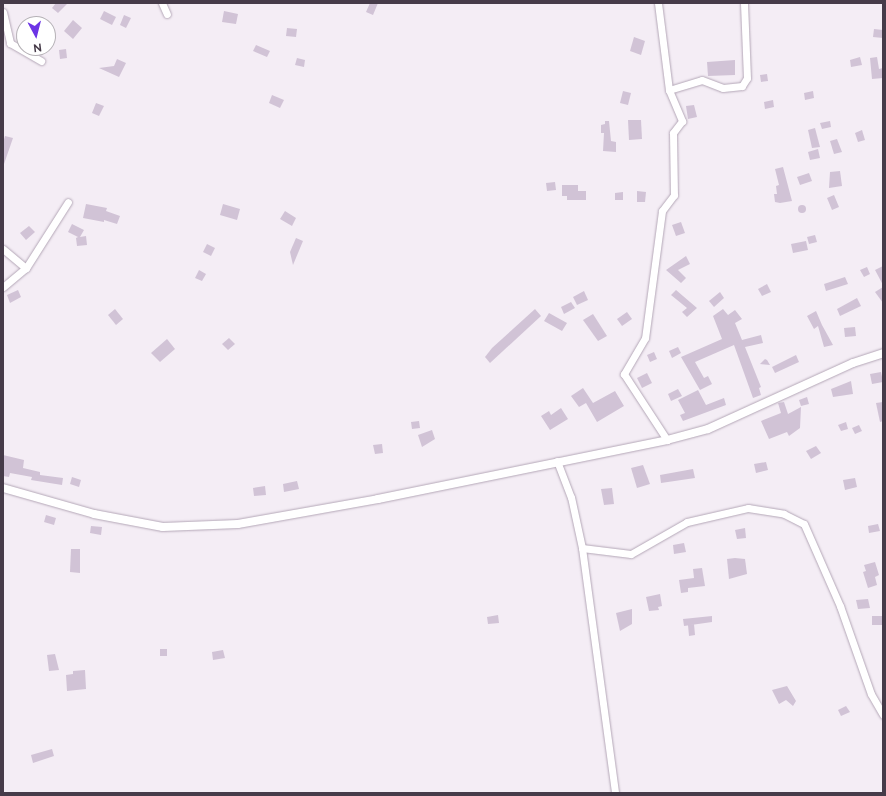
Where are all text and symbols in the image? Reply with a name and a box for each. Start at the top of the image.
north arrow [16,16,56,56]
text: N [32,40,42,54]

